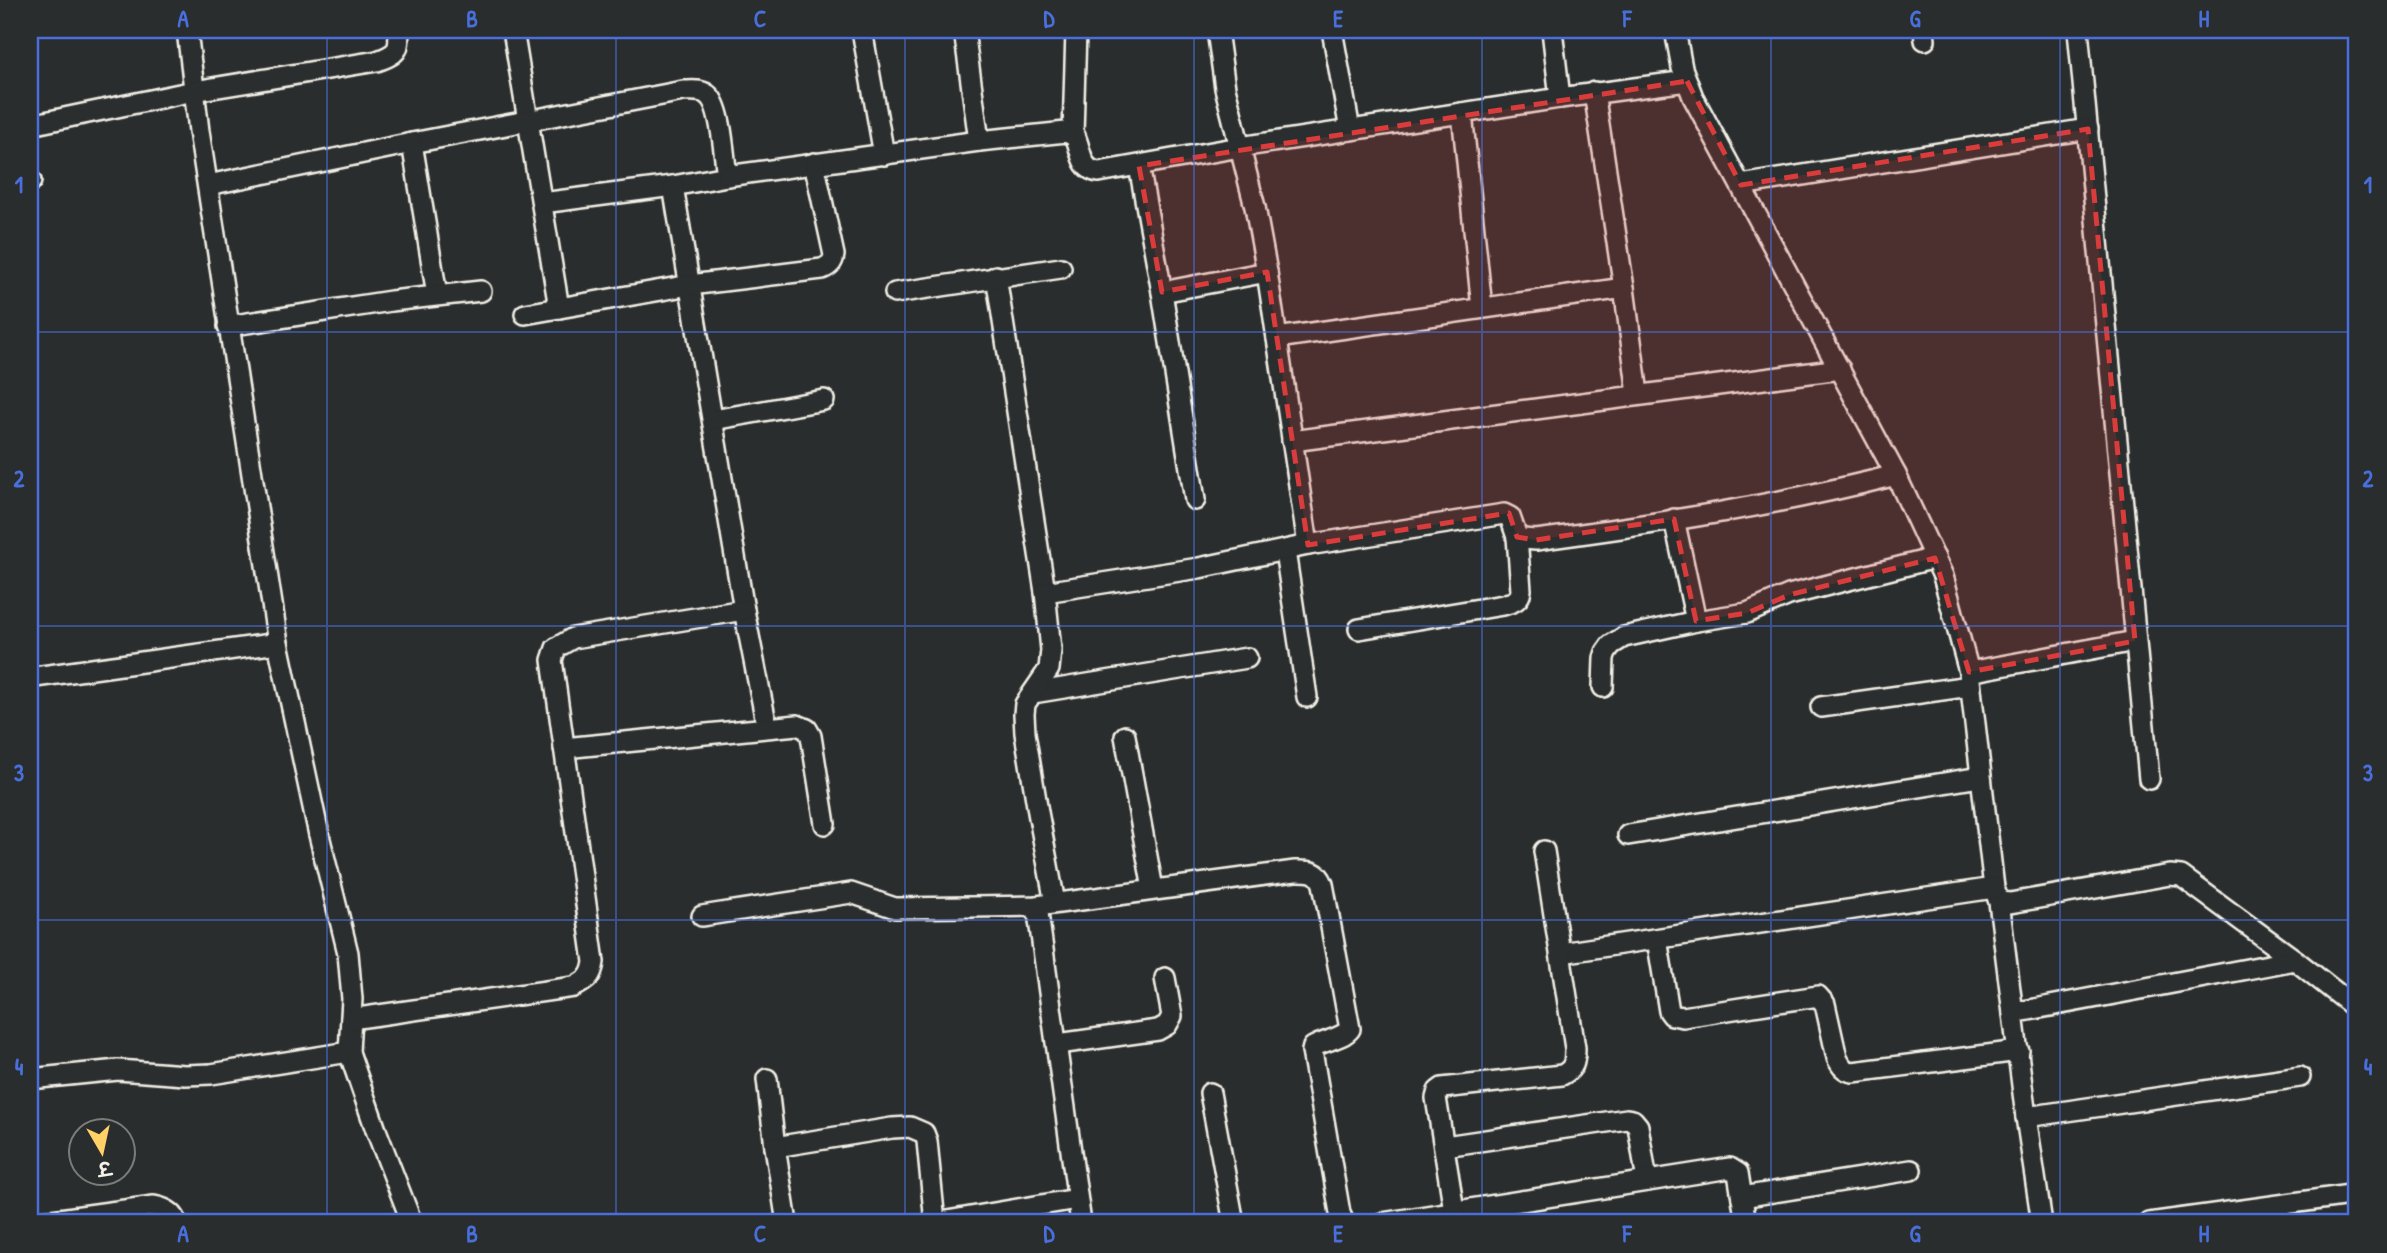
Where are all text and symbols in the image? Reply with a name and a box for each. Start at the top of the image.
text: A [177,3,189,34]
text: B [466,3,478,34]
text: C [754,3,766,34]
text: D [1044,3,1056,34]
text: E [1333,3,1344,34]
text: F [1622,3,1633,34]
text: G [1909,3,1921,34]
text: H [2199,3,2210,34]
text: 1 [15,169,23,200]
text: 1 [2364,169,2372,200]
text: 2 [14,463,25,494]
text: 2 [2363,463,2374,494]
text: 3 [14,757,24,788]
text: 3 [2363,757,2373,788]
text: 4 [15,1051,24,1082]
text: 4 [2364,1051,2373,1082]
north arrow [66,1116,136,1186]
text: उ [94,1155,115,1183]
text: A [177,1218,189,1249]
text: B [466,1218,478,1249]
text: C [754,1218,766,1249]
text: D [1044,1218,1056,1249]
text: E [1333,1218,1344,1249]
text: F [1622,1218,1633,1249]
text: G [1909,1218,1921,1249]
text: H [2199,1218,2210,1249]

